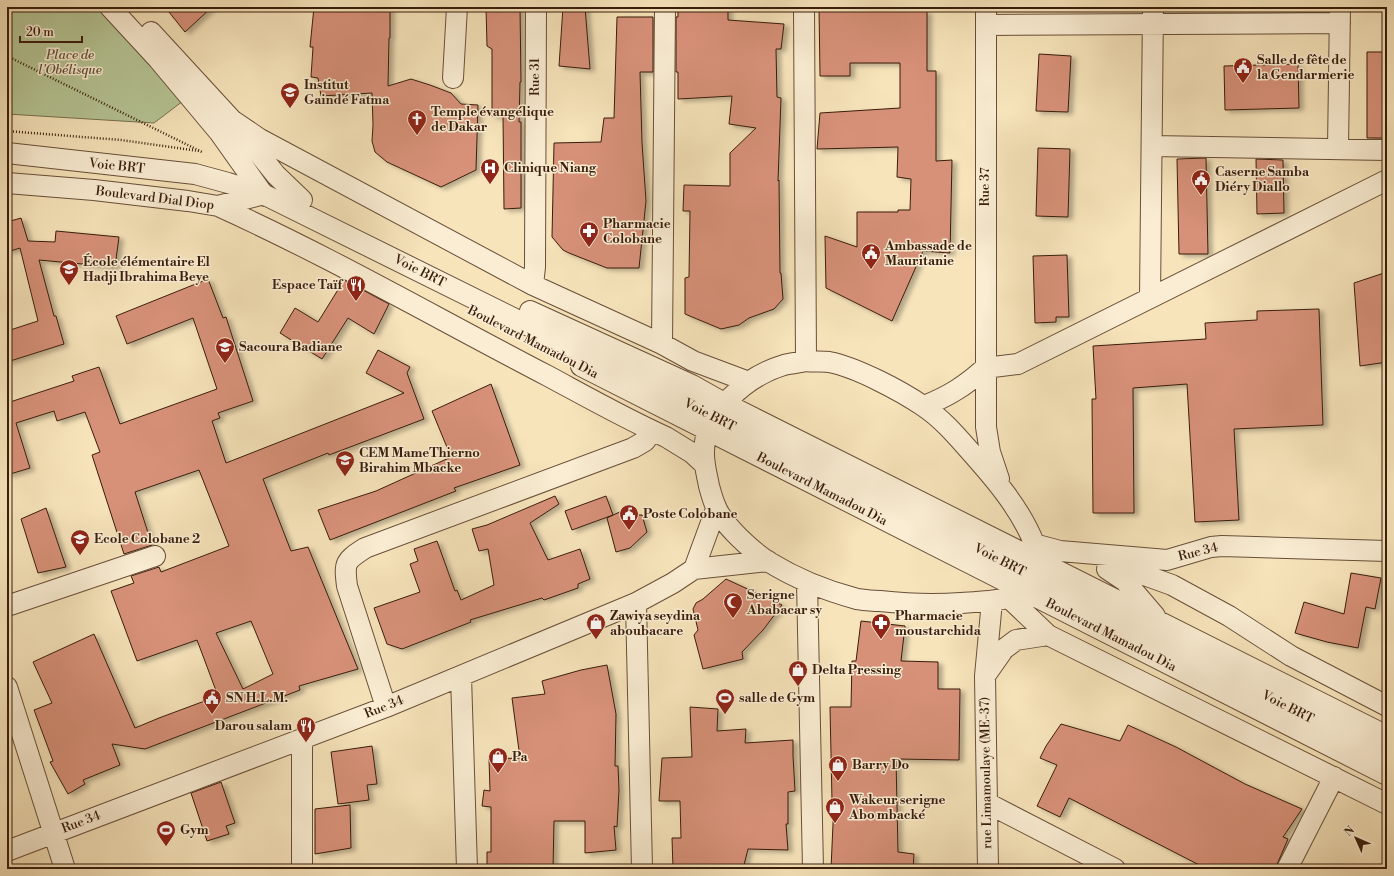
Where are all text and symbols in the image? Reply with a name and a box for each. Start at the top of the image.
scale bar [20,18,82,44]
text: 20 m [26,25,54,40]
park label: Place de l'Obélisque [38,47,102,78]
place label: Salle de fête de la Gendarmerie [1257,52,1354,83]
public building icon: Salle de fête de la Gendarmerie [1232,56,1254,84]
street label: Rue 31 [527,58,543,96]
place label: Institut Gaindé Fatma [304,77,390,108]
school or university icon: Institut Gaindé Fatma [279,81,301,109]
place label: Temple évangélique de Dakar [431,104,554,135]
church icon: Temple évangélique de Dakar [406,108,428,136]
street label: Voie BRT [87,155,146,177]
hospital icon: Clinique Niang [479,157,501,185]
place label: Clinique Niang [504,160,597,176]
place label: Caserne Samba Diéry Diallo [1215,164,1310,195]
street label: Rue 37 [977,167,993,207]
public building icon: Caserne Samba Diéry Diallo [1190,168,1212,196]
street label: Boulevard Dial Diop [94,183,215,213]
place label: Pharmacie Colobane [603,216,671,247]
pharmacy icon: Pharmacie Colobane [578,220,600,248]
place label: Ambassade de Mauritanie [884,238,972,269]
public building icon: Ambassade de Mauritanie [860,242,882,270]
street label: Voie BRT [390,251,449,291]
place label: École élémentaire El Hadji Ibrahima Beye [83,253,211,285]
school or university icon: École élémentaire El Hadji Ibrahima Beye [58,258,80,286]
restaurant icon: Espace Taïf [345,274,367,302]
place label: Espace Taïf [272,277,343,293]
street label: Boulevard Mamadou Dia [464,302,601,382]
school or university icon: Sacoura Badiane [214,336,236,364]
place label: Sacoura Badiane [239,339,343,355]
street label: Voie BRT [680,395,739,435]
place label: CEM MameThierno Birahim Mbacke [359,445,480,476]
school or university icon: CEM MameThierno Birahim Mbacke [334,449,356,477]
street label: Boulevard Mamadou Dia [753,449,890,529]
public building icon: Poste Colobane [618,503,640,531]
place label: Poste Colobane [643,506,737,522]
school or university icon: Ecole Colobane 2 [69,528,91,556]
place label: Ecole Colobane 2 [94,531,200,547]
street label: Rue 34 [1176,539,1220,565]
street label: Voie BRT [970,540,1029,580]
place label: Serigne Ababacar sy [746,587,823,618]
mosque icon: Serigne Ababacar sy [722,591,744,619]
street label: Boulevard Mamadou Dia [1042,595,1179,675]
place label: Zawiya seydina aboubacare [610,608,701,639]
place label: Pharmacie moustarchida [895,608,982,639]
shop icon: Zawiya seydina aboubacare [585,612,607,640]
pharmacy icon: Pharmacie moustarchida [870,612,892,640]
shop icon: Delta Pressing [787,659,809,687]
place label: Delta Pressing [812,662,902,678]
public building icon: SN H.L.M. [201,687,223,715]
sports icon: salle de Gym [714,687,736,715]
street label: Voie BRT [1258,687,1317,727]
place label: SN H.L.M. [226,690,288,706]
place label: salle de Gym [739,690,815,706]
street label: Rue 34 [362,692,406,722]
street label: rue Limamoulaye (ME-37) [977,697,995,849]
restaurant icon: Darou salam [295,715,317,743]
place label: Darou salam [215,718,292,734]
shop icon: Pa [487,746,509,774]
place label: Pa [512,749,529,765]
shop icon: Barry Do [827,754,849,782]
place label: Barry Do [852,757,910,773]
place label: Wakeur serigne Abo mbacké [848,792,945,823]
shop icon: Wakeur serigne Abo mbacké [824,796,846,824]
street label: Rue 34 [59,807,103,837]
north arrow [1336,818,1376,858]
sports icon: Gym [155,819,177,847]
place label: Gym [180,822,209,838]
text: N [1342,823,1358,840]

